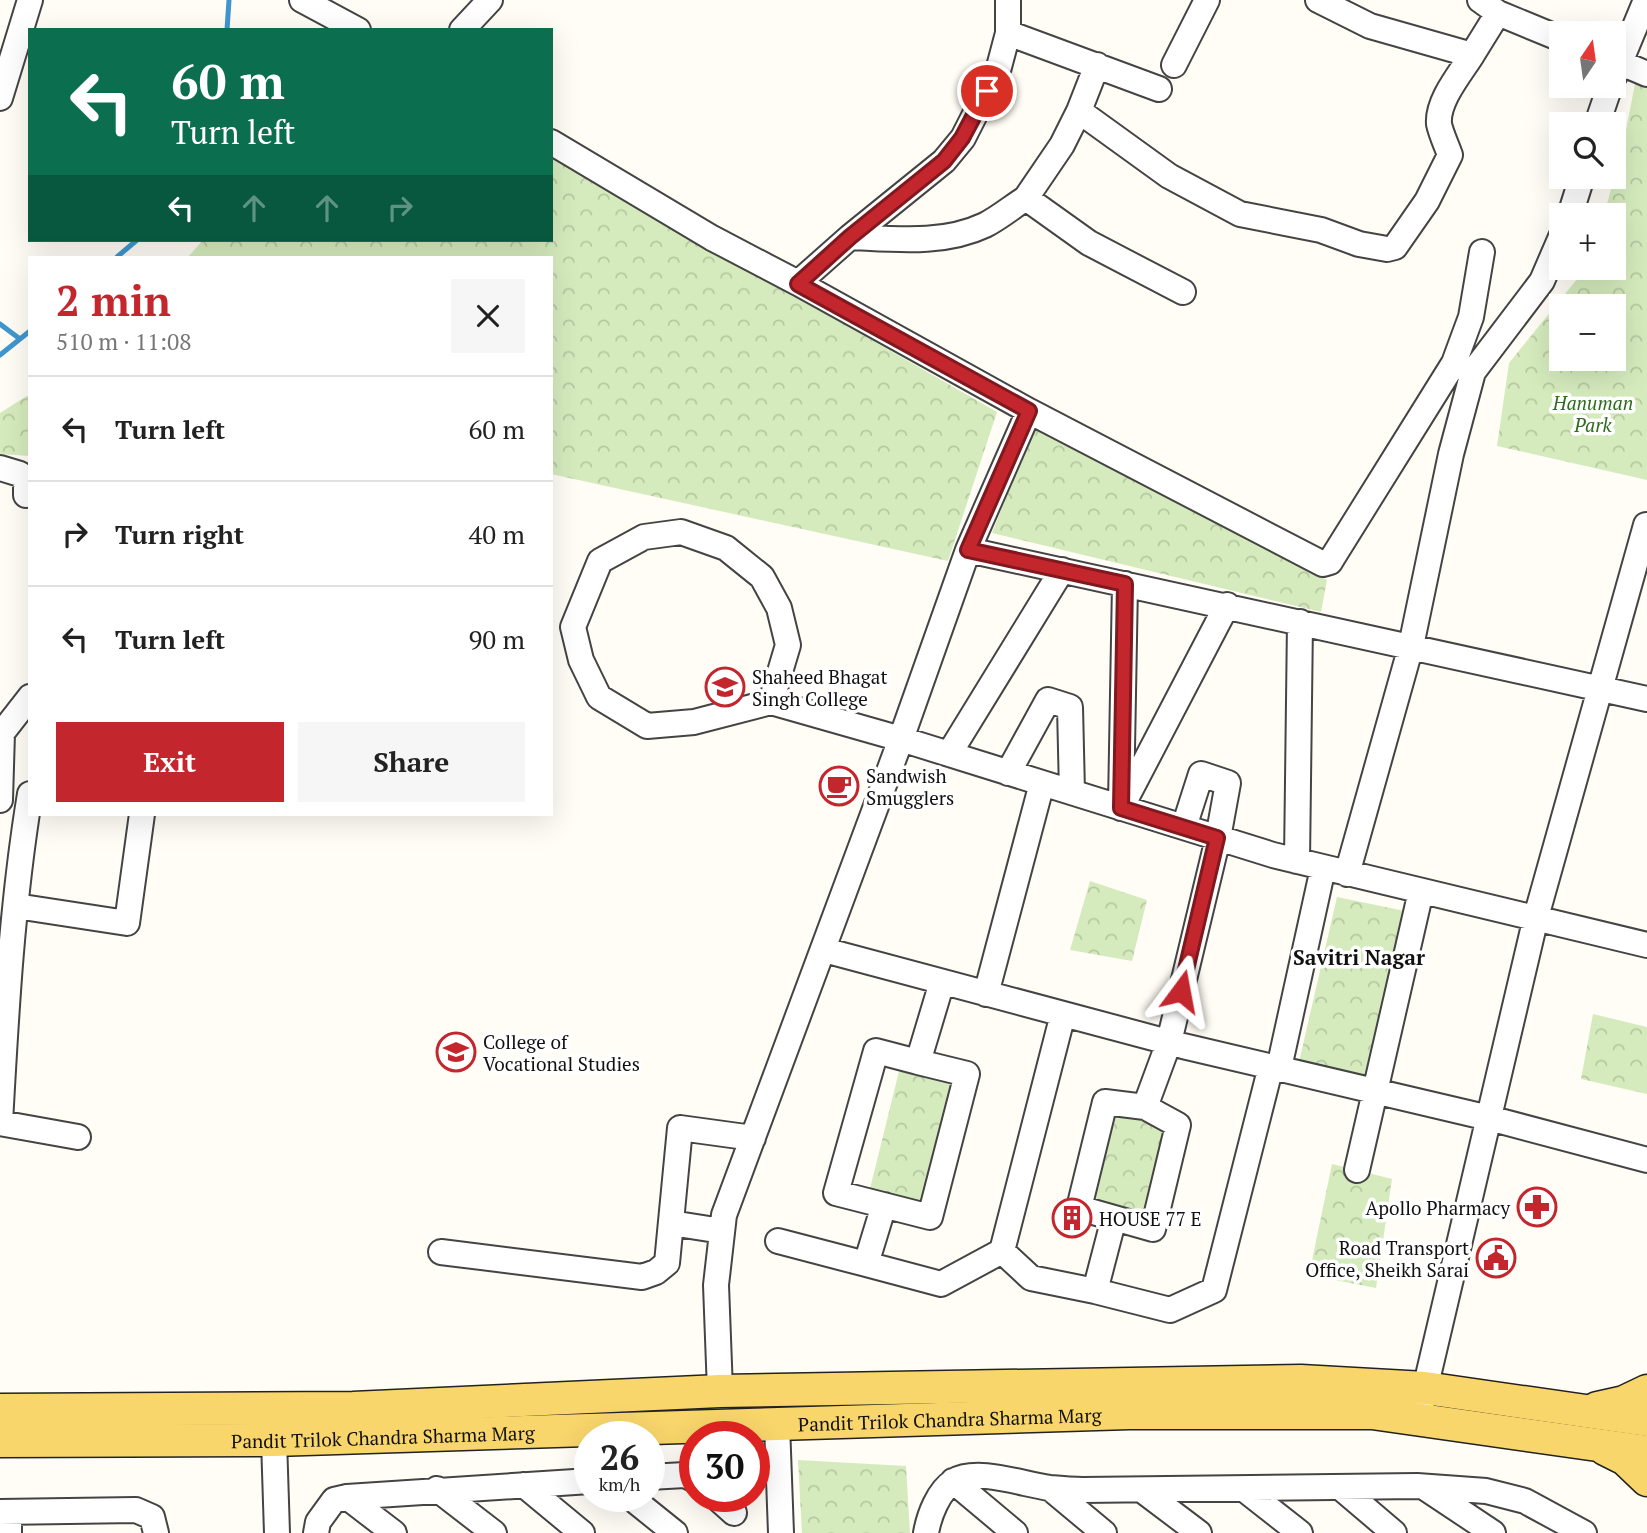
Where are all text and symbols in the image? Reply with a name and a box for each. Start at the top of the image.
north arrow [1549,21,1626,98]
map controls [1549,21,1626,371]
text: 60 m [171,48,285,113]
icon: left [56,56,147,147]
pin [957,61,1017,121]
icon: arrive [968,72,1006,110]
text: Turn left [171,111,295,153]
button: search [1549,112,1626,189]
icon: left [162,189,200,227]
icon: ahead [235,189,273,227]
icon: ahead [308,189,346,227]
icon: right [381,189,419,227]
button: + [1549,203,1626,280]
text: 2 min [56,272,171,328]
button: close [451,279,525,353]
button: − [1549,294,1626,371]
text: 510 m · 11:08 [56,326,191,357]
park label: Hanuman Park [1552,390,1633,437]
icon: left [56,410,94,448]
text: Turn left [115,412,225,446]
text: 60 m [469,412,525,446]
icon: right [56,515,94,553]
text: Turn right [115,517,244,551]
text: 40 m [469,517,525,551]
icon: left [56,620,94,658]
text: Turn left [115,622,225,656]
text: 90 m [469,622,525,656]
place label: Shaheed Bhagat Singh College [752,664,887,711]
school or university icon: Shaheed Bhagat Singh College [704,666,746,708]
button: Exit [56,722,284,802]
button: Share [298,722,525,802]
place label: Sandwish Smugglers [866,763,954,810]
cafe icon: Sandwish Smugglers [818,765,860,807]
district label: Savitri Nagar [1293,943,1425,971]
position arrow [1144,954,1218,1028]
place label: College of Vocational Studies [483,1029,640,1076]
school or university icon: College of Vocational Studies [435,1031,477,1073]
pharmacy icon: Apollo Pharmacy [1516,1186,1558,1228]
place label: Apollo Pharmacy [1365,1195,1510,1220]
building icon: HOUSE 77 E [1051,1197,1093,1239]
place label: HOUSE 77 E [1099,1206,1201,1231]
place label: Road Transport Office, Sheikh Sarai [1305,1235,1469,1282]
public building icon: Road Transport Office, Sheikh Sarai [1475,1237,1517,1279]
street label: Pandit Trilok Chandra Sharma Marg [797,1401,1103,1436]
street label: Pandit Trilok Chandra Sharma Marg [231,1419,536,1453]
speed limit sign: 30 [679,1421,770,1512]
text: 26 [600,1434,639,1480]
text: km/h [599,1472,640,1496]

